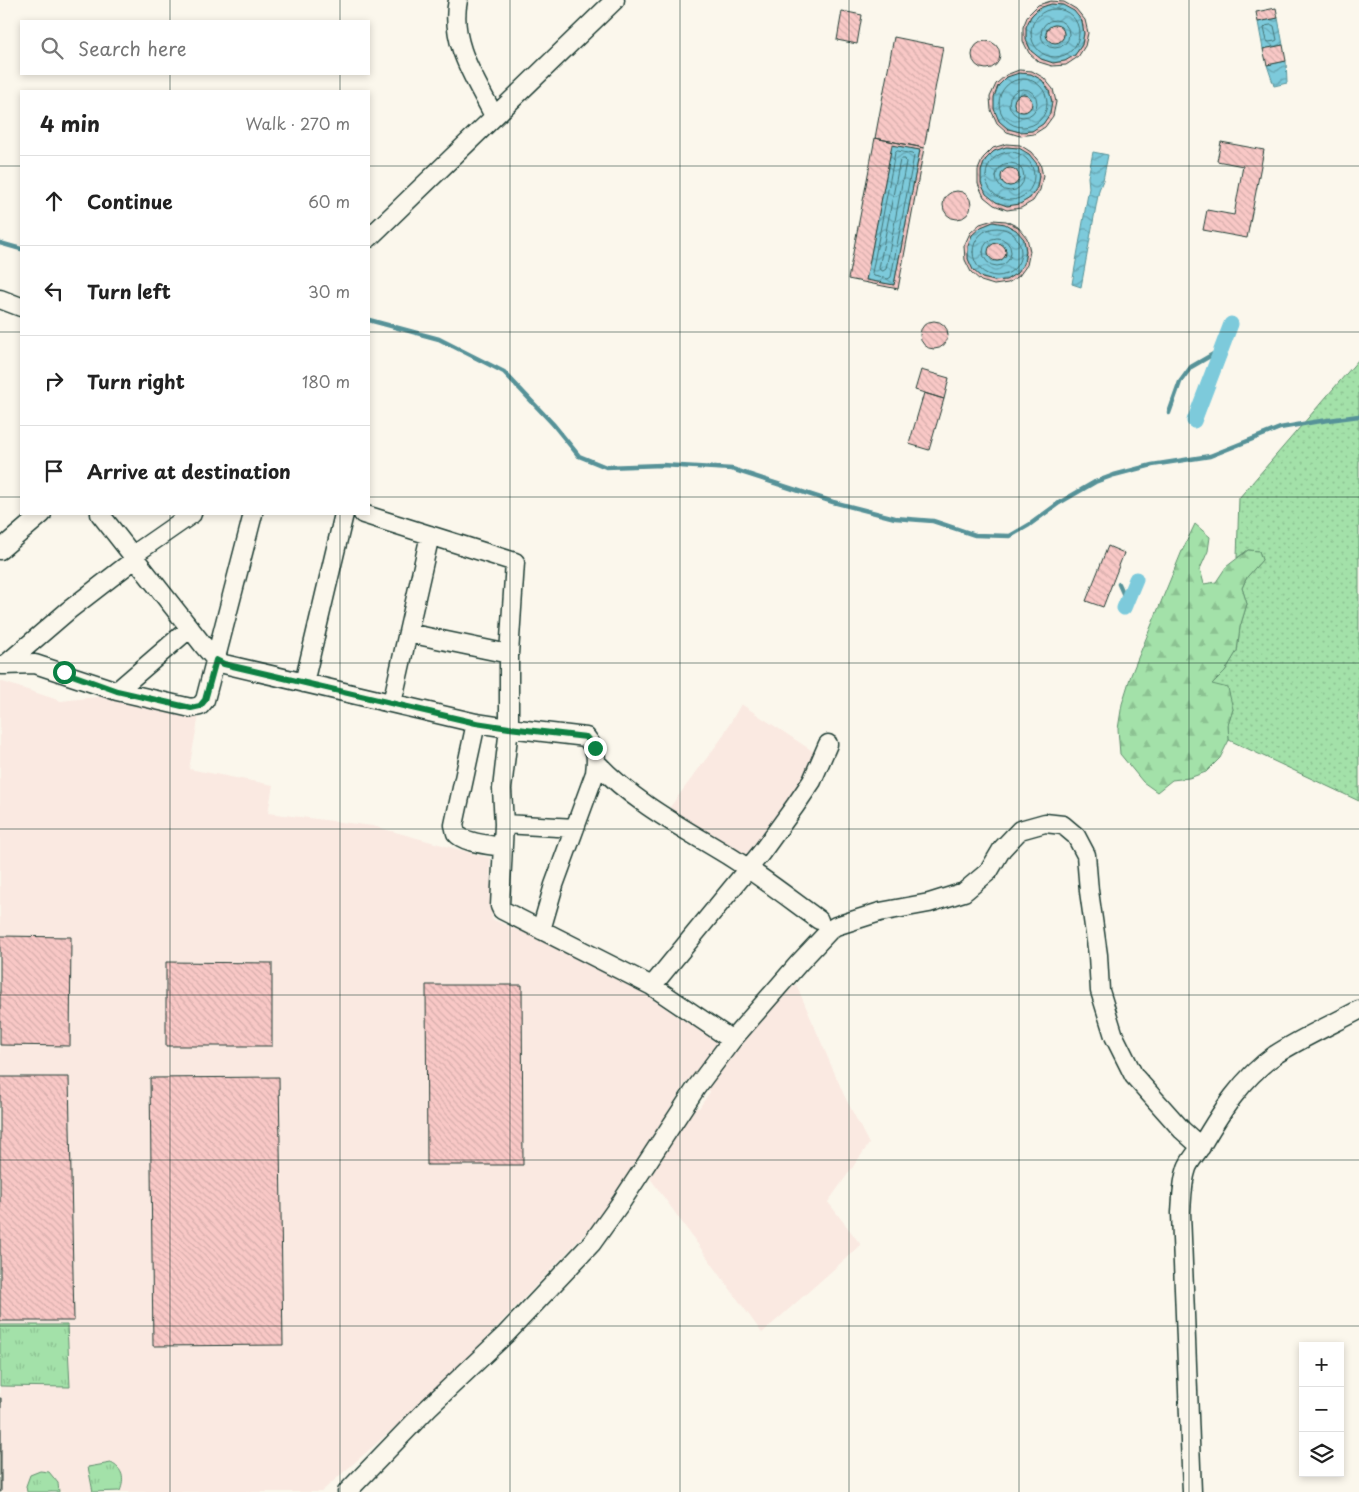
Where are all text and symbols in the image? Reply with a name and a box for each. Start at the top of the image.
search box [20,20,370,75]
icon: search [38,34,66,62]
text: Search here [78,34,187,62]
text: 4 min [40,107,100,139]
text: Walk · 270 m [246,111,350,135]
icon: ahead [40,187,68,215]
text: Continue [87,187,173,215]
text: 60 m [308,189,350,213]
icon: left [40,277,68,305]
text: Turn left [87,277,171,305]
text: 30 m [308,279,350,303]
icon: right [40,367,68,395]
text: Turn right [87,367,185,395]
text: 180 m [302,369,350,393]
icon: arrive [40,457,68,485]
text: Arrive at destination [87,457,291,485]
route start [53,661,76,684]
route end [584,737,607,760]
map controls [1299,1342,1344,1477]
button: + [1299,1342,1344,1387]
button: − [1299,1387,1344,1432]
button: layers [1299,1432,1344,1477]

